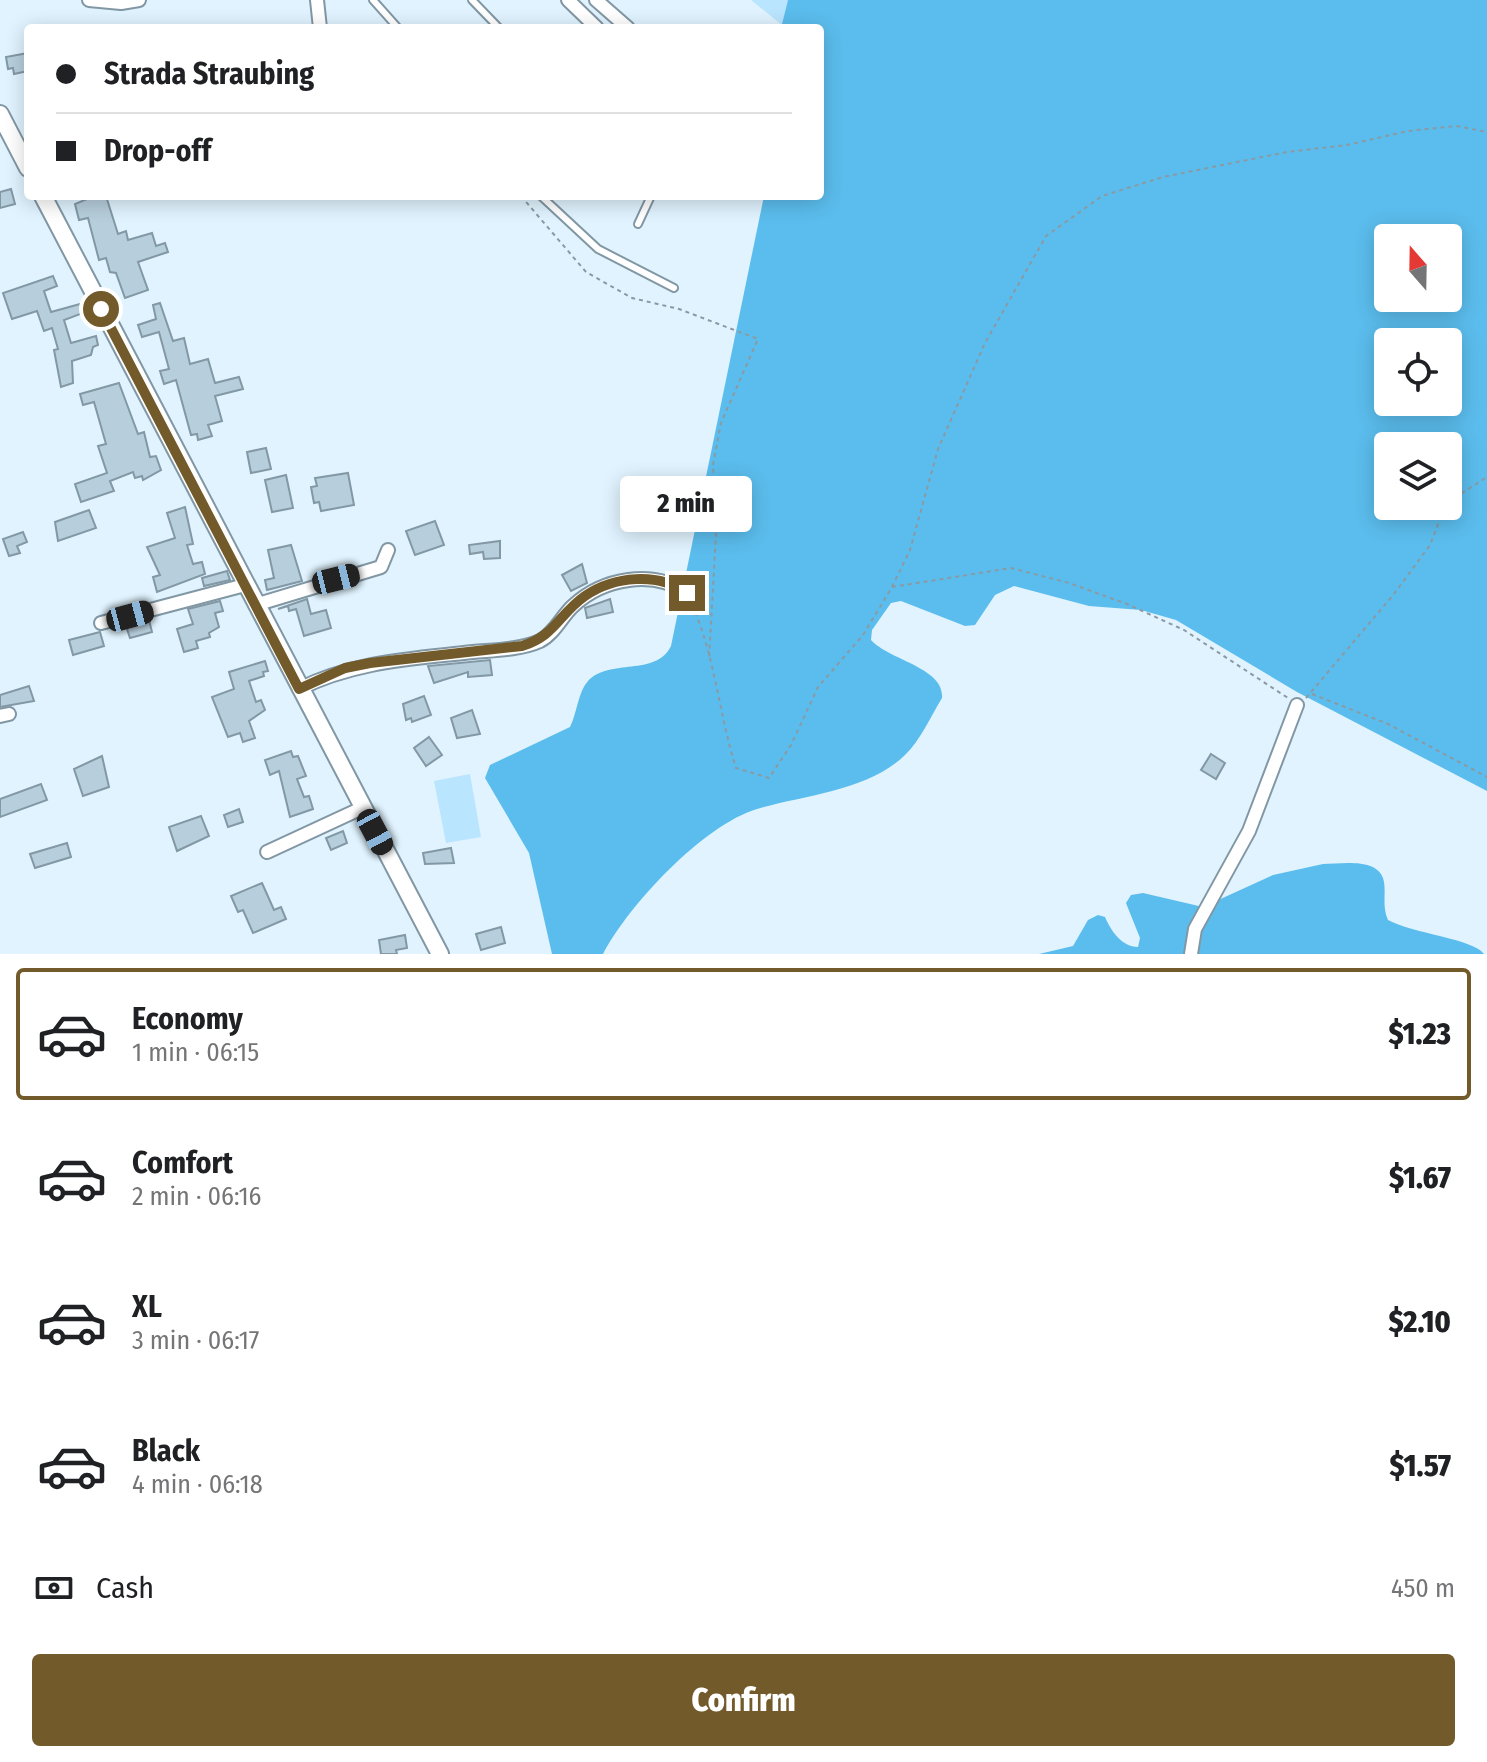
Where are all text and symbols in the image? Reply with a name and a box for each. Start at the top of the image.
text: Strada Straubing [104,56,314,92]
text: Drop-off [104,133,211,169]
north arrow [1374,224,1462,312]
map controls [1374,224,1462,520]
route start [83,291,119,327]
button: locate [1374,328,1462,416]
button: layers [1374,432,1462,520]
callout: 2 min [621,477,753,533]
text: 2 min [657,488,715,519]
car [310,562,362,596]
route end [669,575,705,611]
car [104,598,156,634]
car [353,805,397,859]
icon: car [36,998,108,1070]
text: Economy [132,1001,243,1037]
text: $1.23 [1389,1016,1451,1052]
text: 1 min · 06:15 [132,1037,259,1068]
icon: car [36,1142,108,1214]
text: Comfort [132,1145,233,1181]
text: $1.67 [1389,1160,1451,1196]
text: 2 min · 06:16 [132,1181,261,1212]
icon: car [36,1286,108,1358]
text: XL [132,1289,162,1325]
text: $2.10 [1389,1304,1451,1340]
text: 3 min · 06:17 [132,1325,259,1356]
icon: car [36,1430,108,1502]
text: Black [132,1433,200,1469]
text: $1.57 [1390,1448,1451,1484]
text: 4 min · 06:18 [132,1469,263,1500]
icon: cash [32,1566,76,1610]
text: Cash [96,1570,154,1606]
text: 450 m [1391,1573,1455,1604]
button: Confirm [32,1654,1455,1746]

